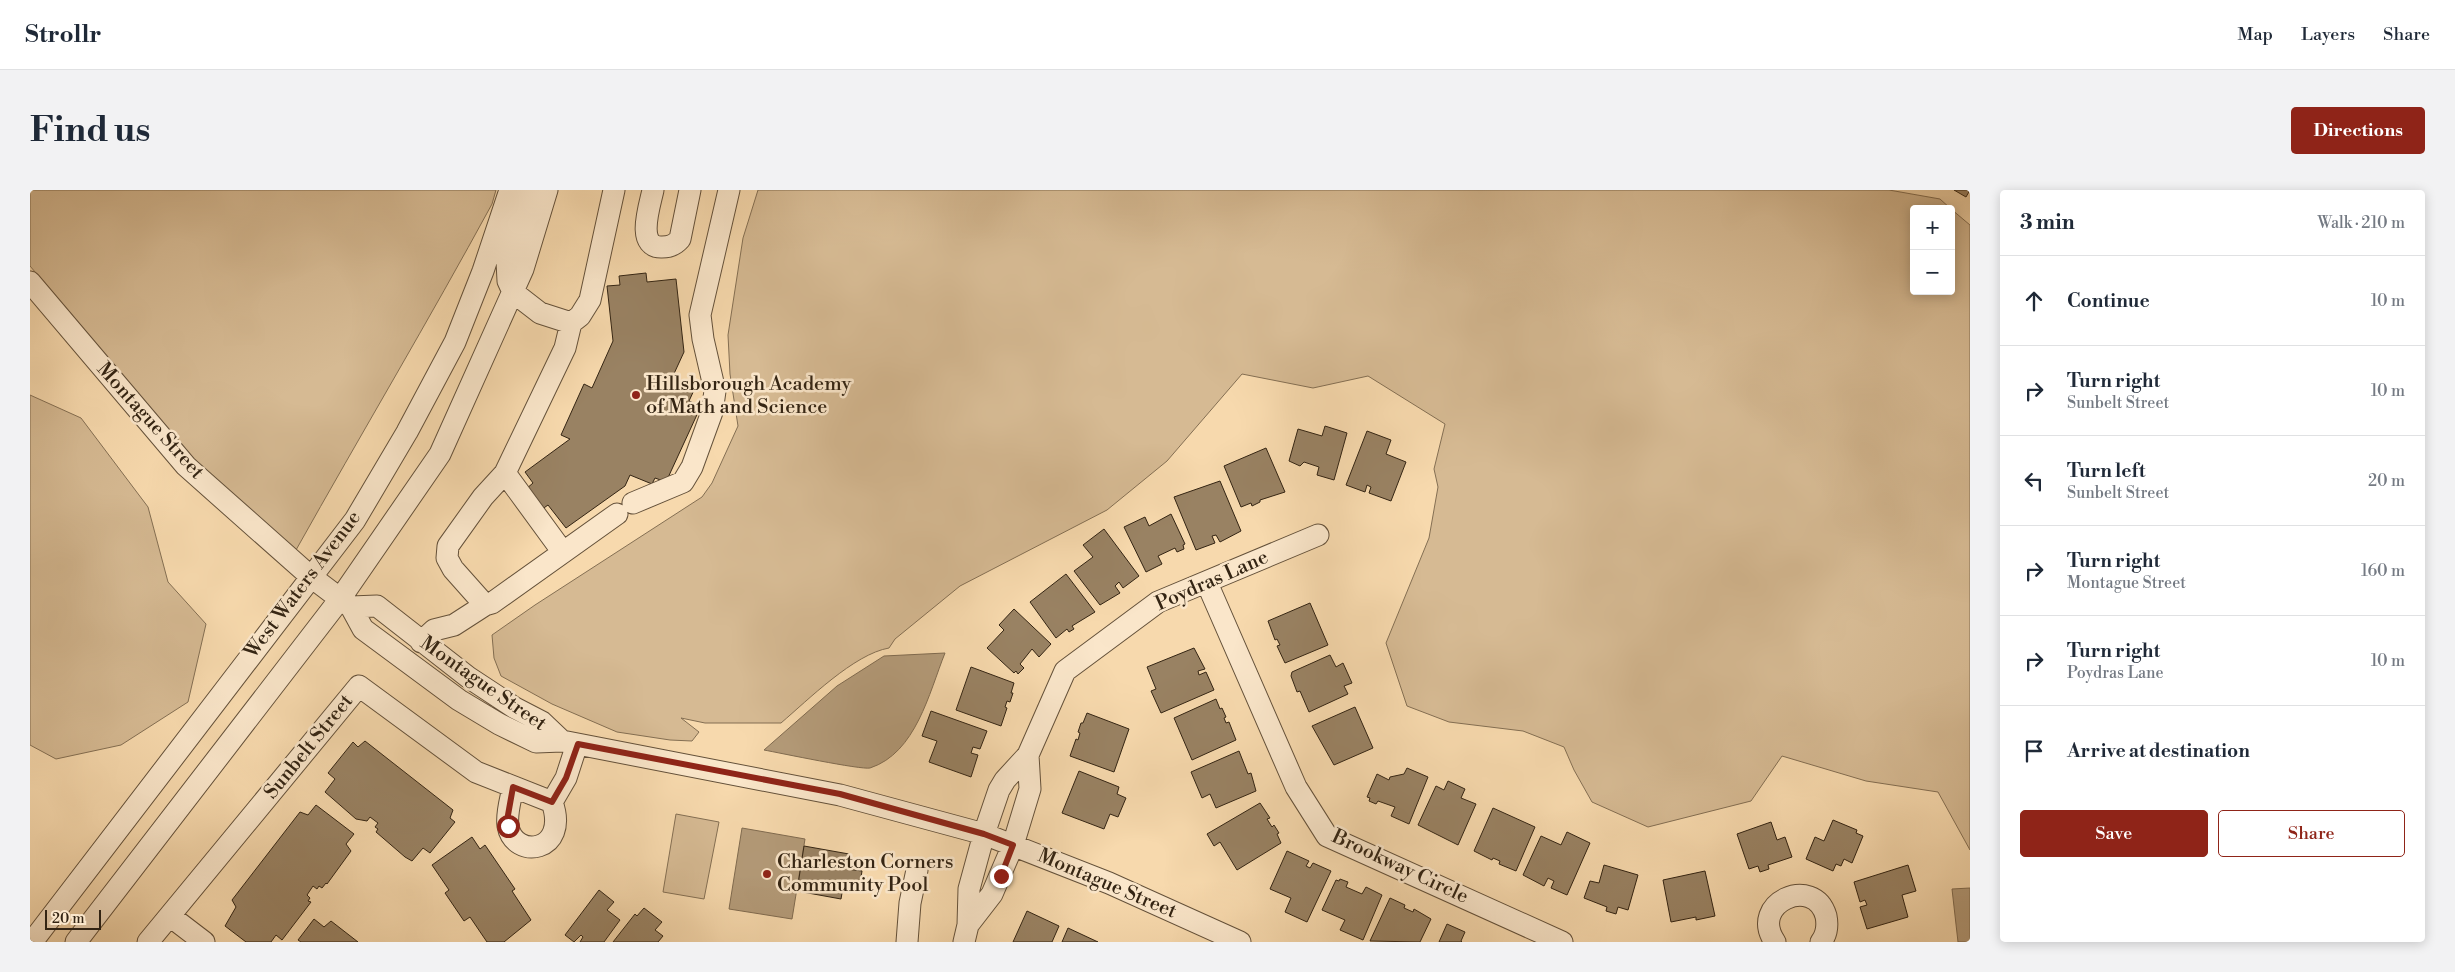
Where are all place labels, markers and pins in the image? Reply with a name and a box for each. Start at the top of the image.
place label: Hillsborough Academy of Math and Science [646,372,851,420]
marker: Hillsborough Academy of Math and Science [630,389,642,401]
place label: Charleston Corners Community Pool [777,850,954,898]
marker: Charleston Corners Community Pool [761,868,773,880]

